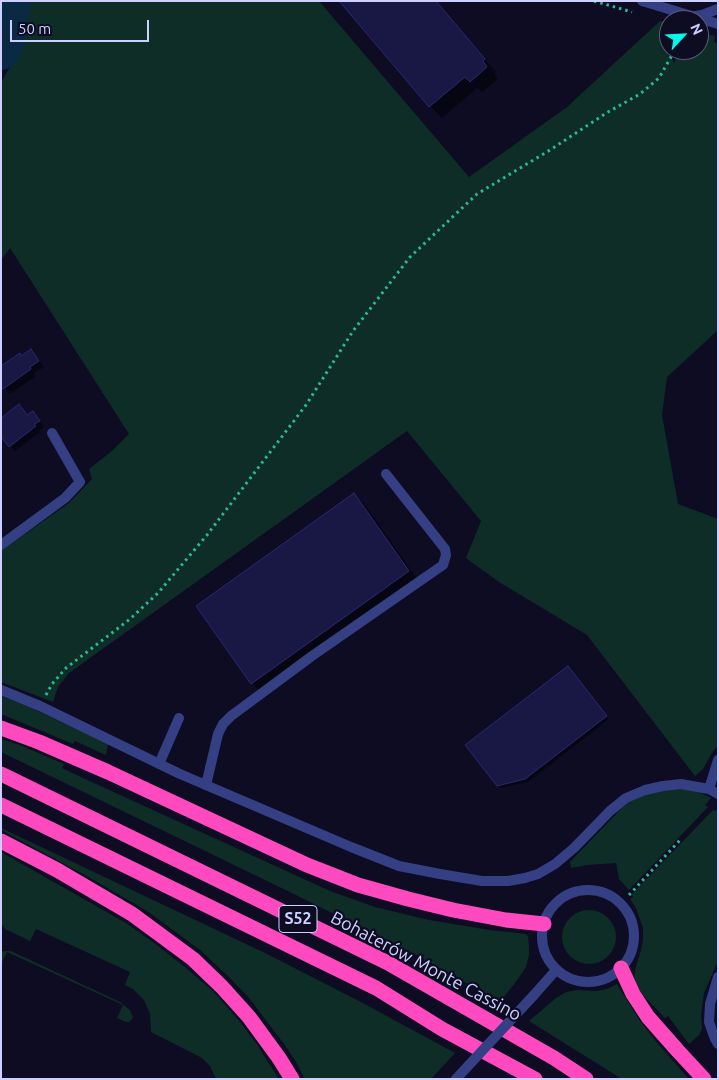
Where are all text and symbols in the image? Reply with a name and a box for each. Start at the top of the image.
scale bar [12,10,151,42]
north arrow [659,10,709,60]
text: 50 m [18,20,51,37]
text: N [687,21,706,37]
road number: S52 [279,906,317,932]
street label: Bohaterów Monte Cassino [327,907,525,1025]

